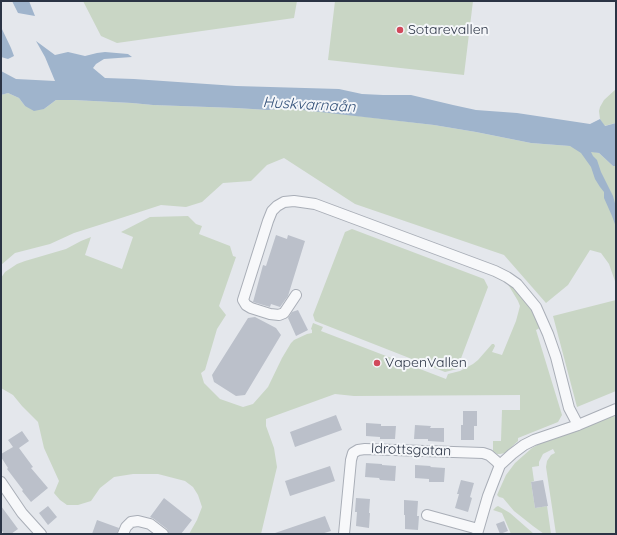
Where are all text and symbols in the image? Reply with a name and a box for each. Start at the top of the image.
place label: Sotarevallen [408,22,489,38]
marker: Sotarevallen [395,25,405,35]
water label: Huskvarnaån [262,94,356,116]
place label: VapenVallen [385,355,467,371]
marker: VapenVallen [372,358,382,368]
street label: Idrottsgatan [371,440,451,460]

